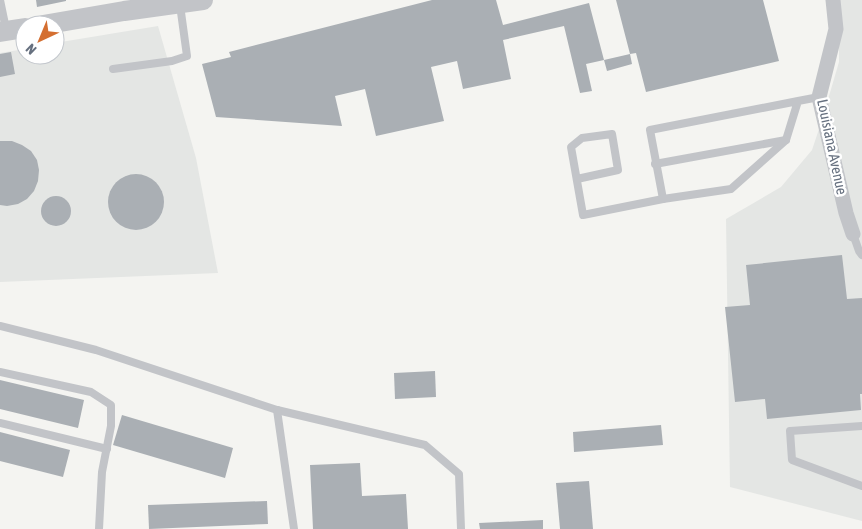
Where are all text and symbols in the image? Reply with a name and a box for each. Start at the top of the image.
north arrow [15,15,65,65]
text: N [22,41,39,58]
street label: Louisiana Avenue [814,98,851,196]

